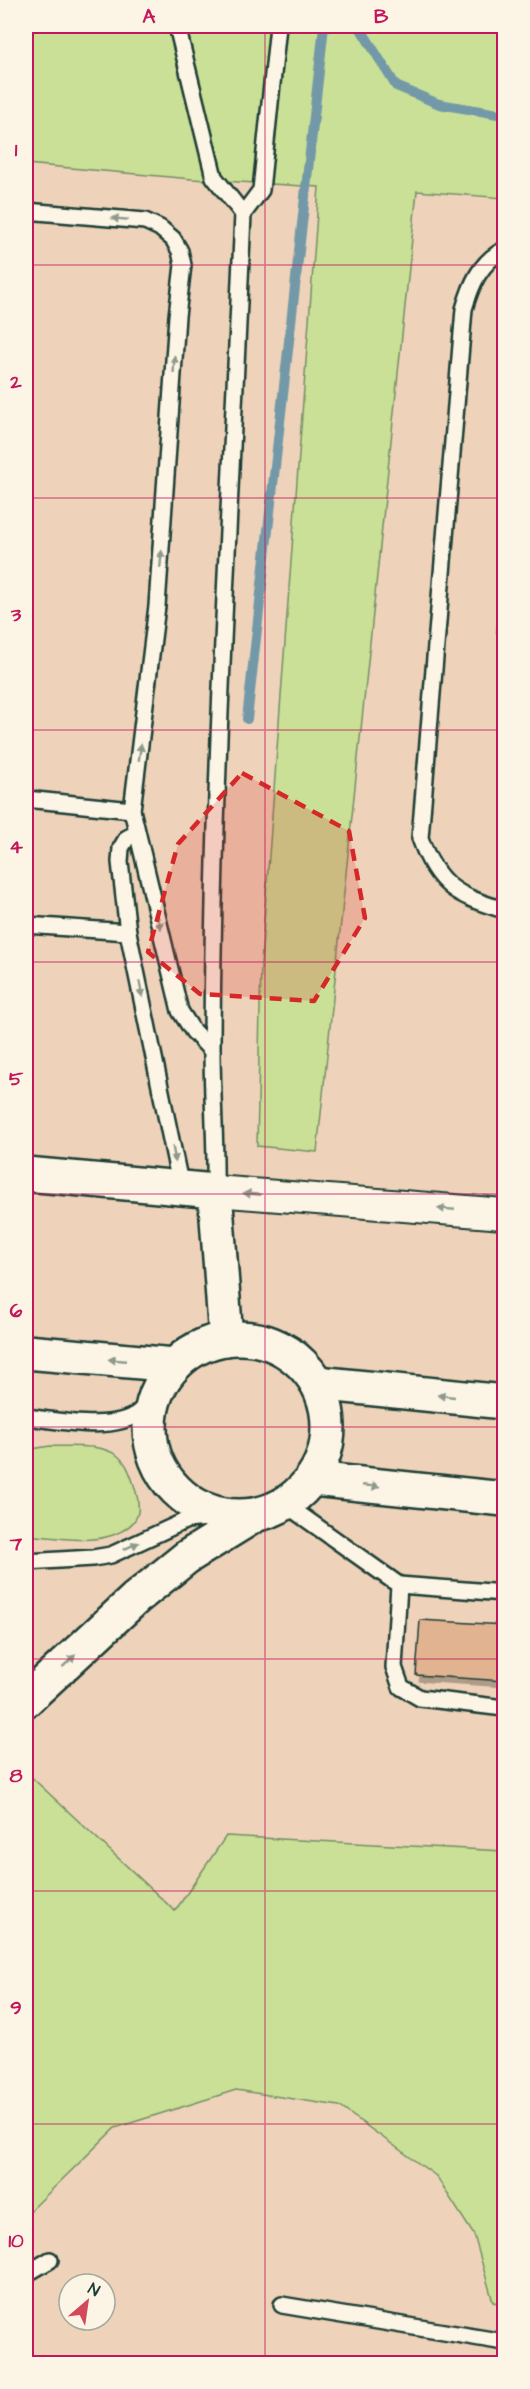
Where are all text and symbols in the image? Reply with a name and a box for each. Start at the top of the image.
text: A [143,3,156,31]
text: B [374,3,389,31]
text: 1 [15,136,18,164]
one-way arrow [110,214,129,224]
one-way arrow [169,355,179,374]
text: 2 [9,368,22,396]
one-way arrow [156,549,166,568]
text: 3 [10,601,22,629]
one-way arrow [136,743,145,762]
text: 4 [9,833,23,861]
one-way arrow [155,912,165,930]
one-way arrow [136,980,146,998]
text: 5 [9,1065,24,1093]
one-way arrow [170,1145,179,1164]
one-way arrow [242,1189,261,1199]
one-way arrow [437,1204,456,1214]
text: 6 [10,1297,23,1325]
one-way arrow [107,1355,126,1365]
one-way arrow [437,1391,456,1401]
one-way arrow [361,1481,380,1491]
text: 7 [9,1530,23,1558]
one-way arrow [122,1542,139,1551]
one-way arrow [61,1654,76,1668]
text: 8 [10,1762,23,1790]
text: 9 [10,1994,22,2022]
text: 10 [8,2227,24,2255]
north arrow [57,2272,117,2332]
text: N [84,2278,104,2302]

